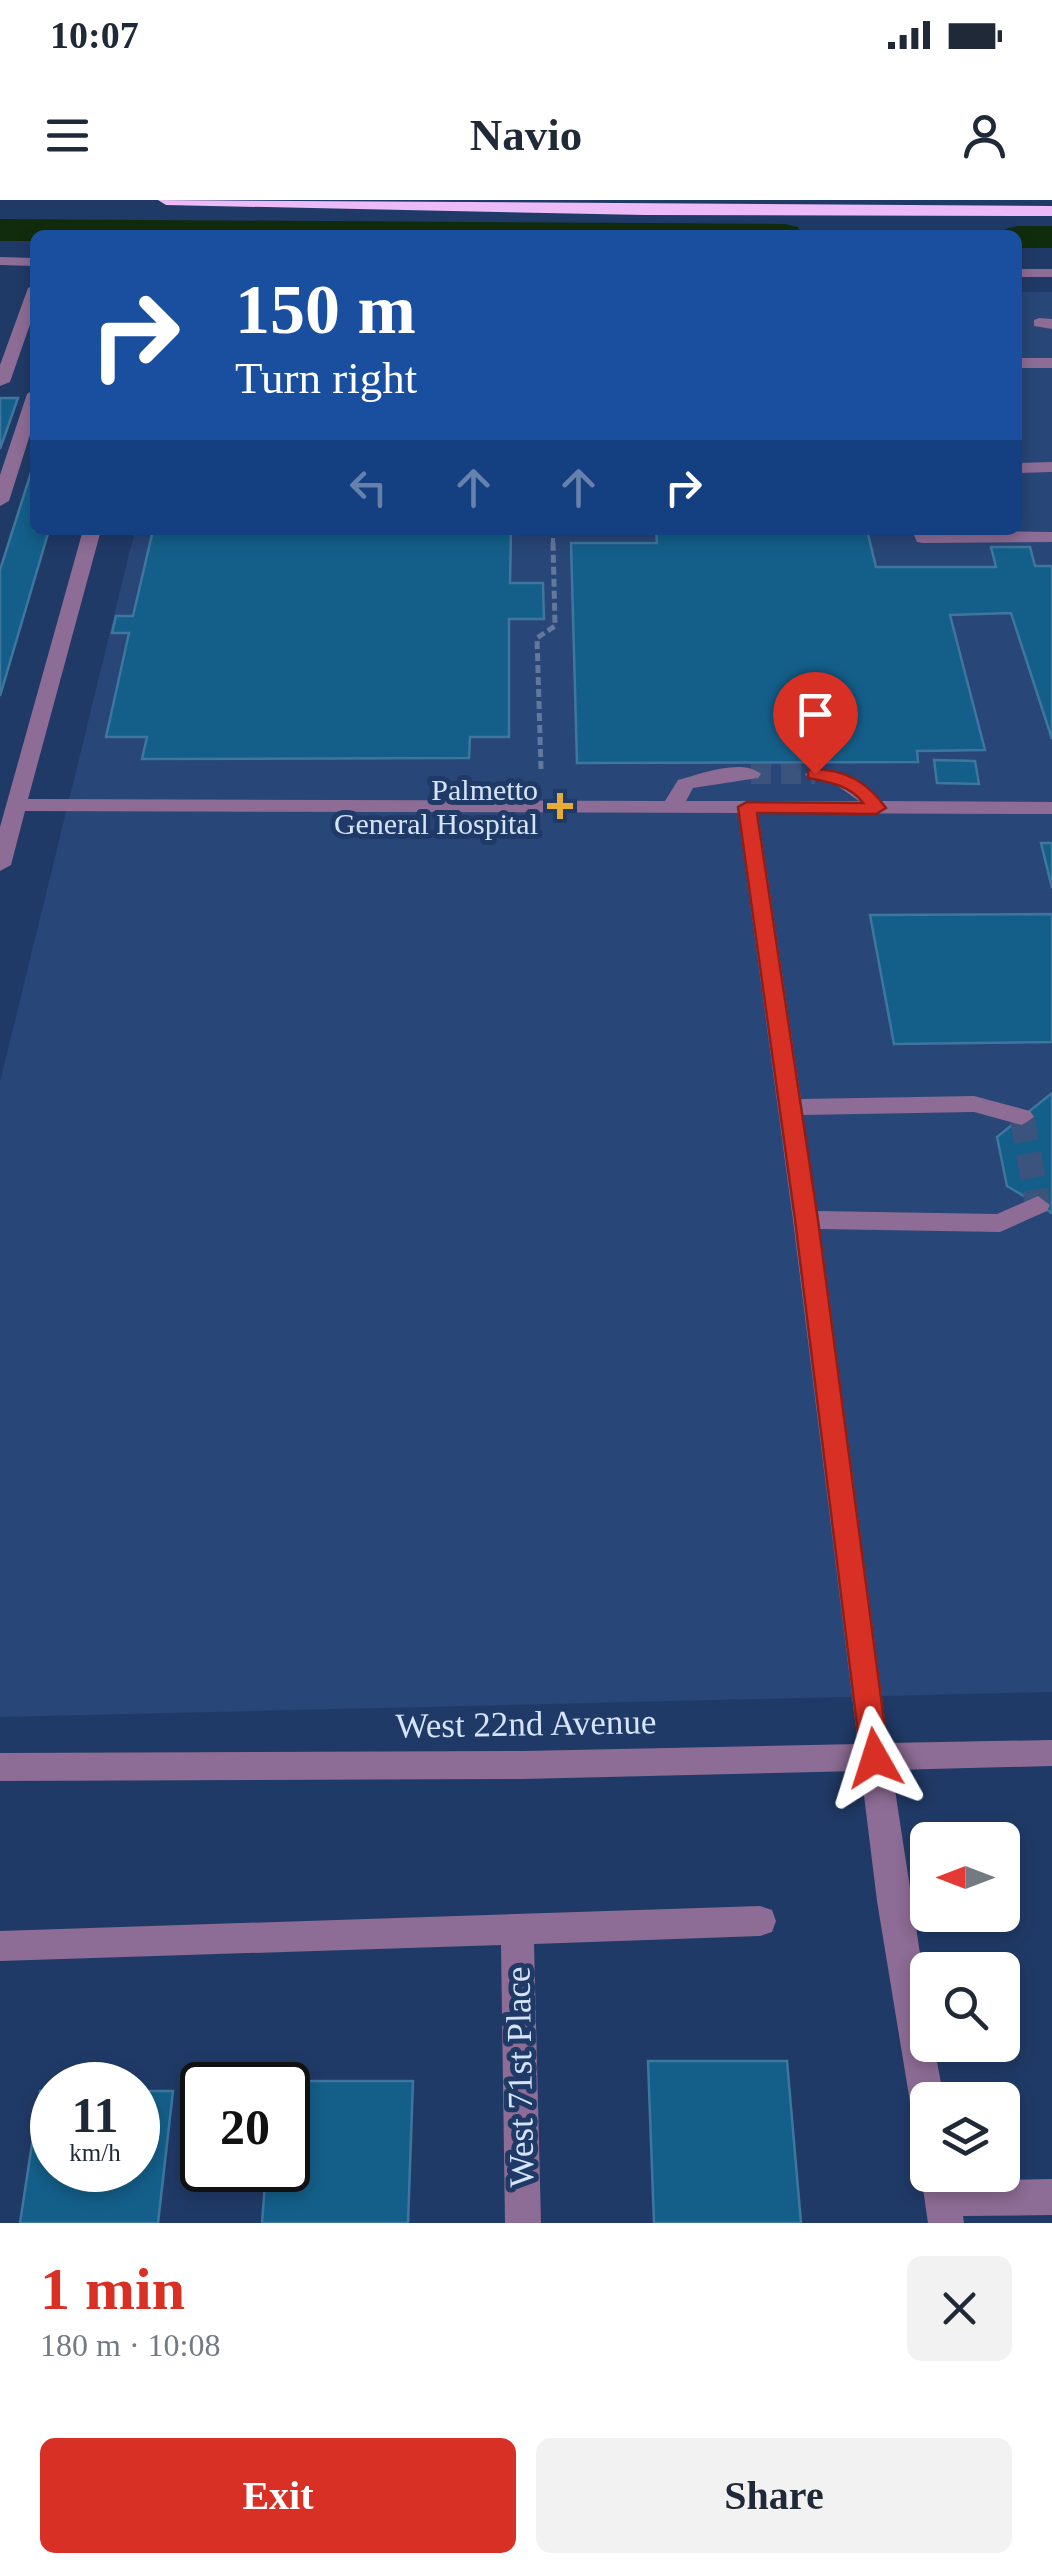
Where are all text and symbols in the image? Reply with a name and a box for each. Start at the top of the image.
text: 10:07 [50,14,139,56]
icon: menu [40,108,95,163]
icon: person [957,108,1012,163]
text: Navio [470,110,582,160]
icon: right [70,270,200,400]
text: 150 m [235,271,416,348]
text: Turn right [235,353,417,403]
icon: left [341,460,396,515]
icon: ahead [446,460,501,515]
icon: ahead [551,460,606,515]
icon: right [656,460,711,515]
pin [773,672,858,775]
icon: arrive [788,687,843,742]
place label: Palmetto General Hospital [334,773,538,840]
marker: Palmetto General Hospital [547,793,573,819]
street label: West 22nd Avenue [395,1702,657,1746]
position arrow [823,1706,927,1810]
north arrow [910,1822,1020,1932]
map controls [910,1822,1020,2192]
button: search [910,1952,1020,2062]
street label: West 71st Place [499,1966,541,2188]
speed limit sign: 20 [180,2062,310,2192]
button: layers [910,2082,1020,2192]
text: 11 [71,2087,119,2143]
text: km/h [69,2139,121,2166]
text: 1 min [40,2256,185,2322]
button: close [907,2256,1012,2361]
text: 180 m · 10:08 [40,2327,220,2363]
button: Exit [40,2438,516,2553]
button: Share [536,2438,1012,2553]

